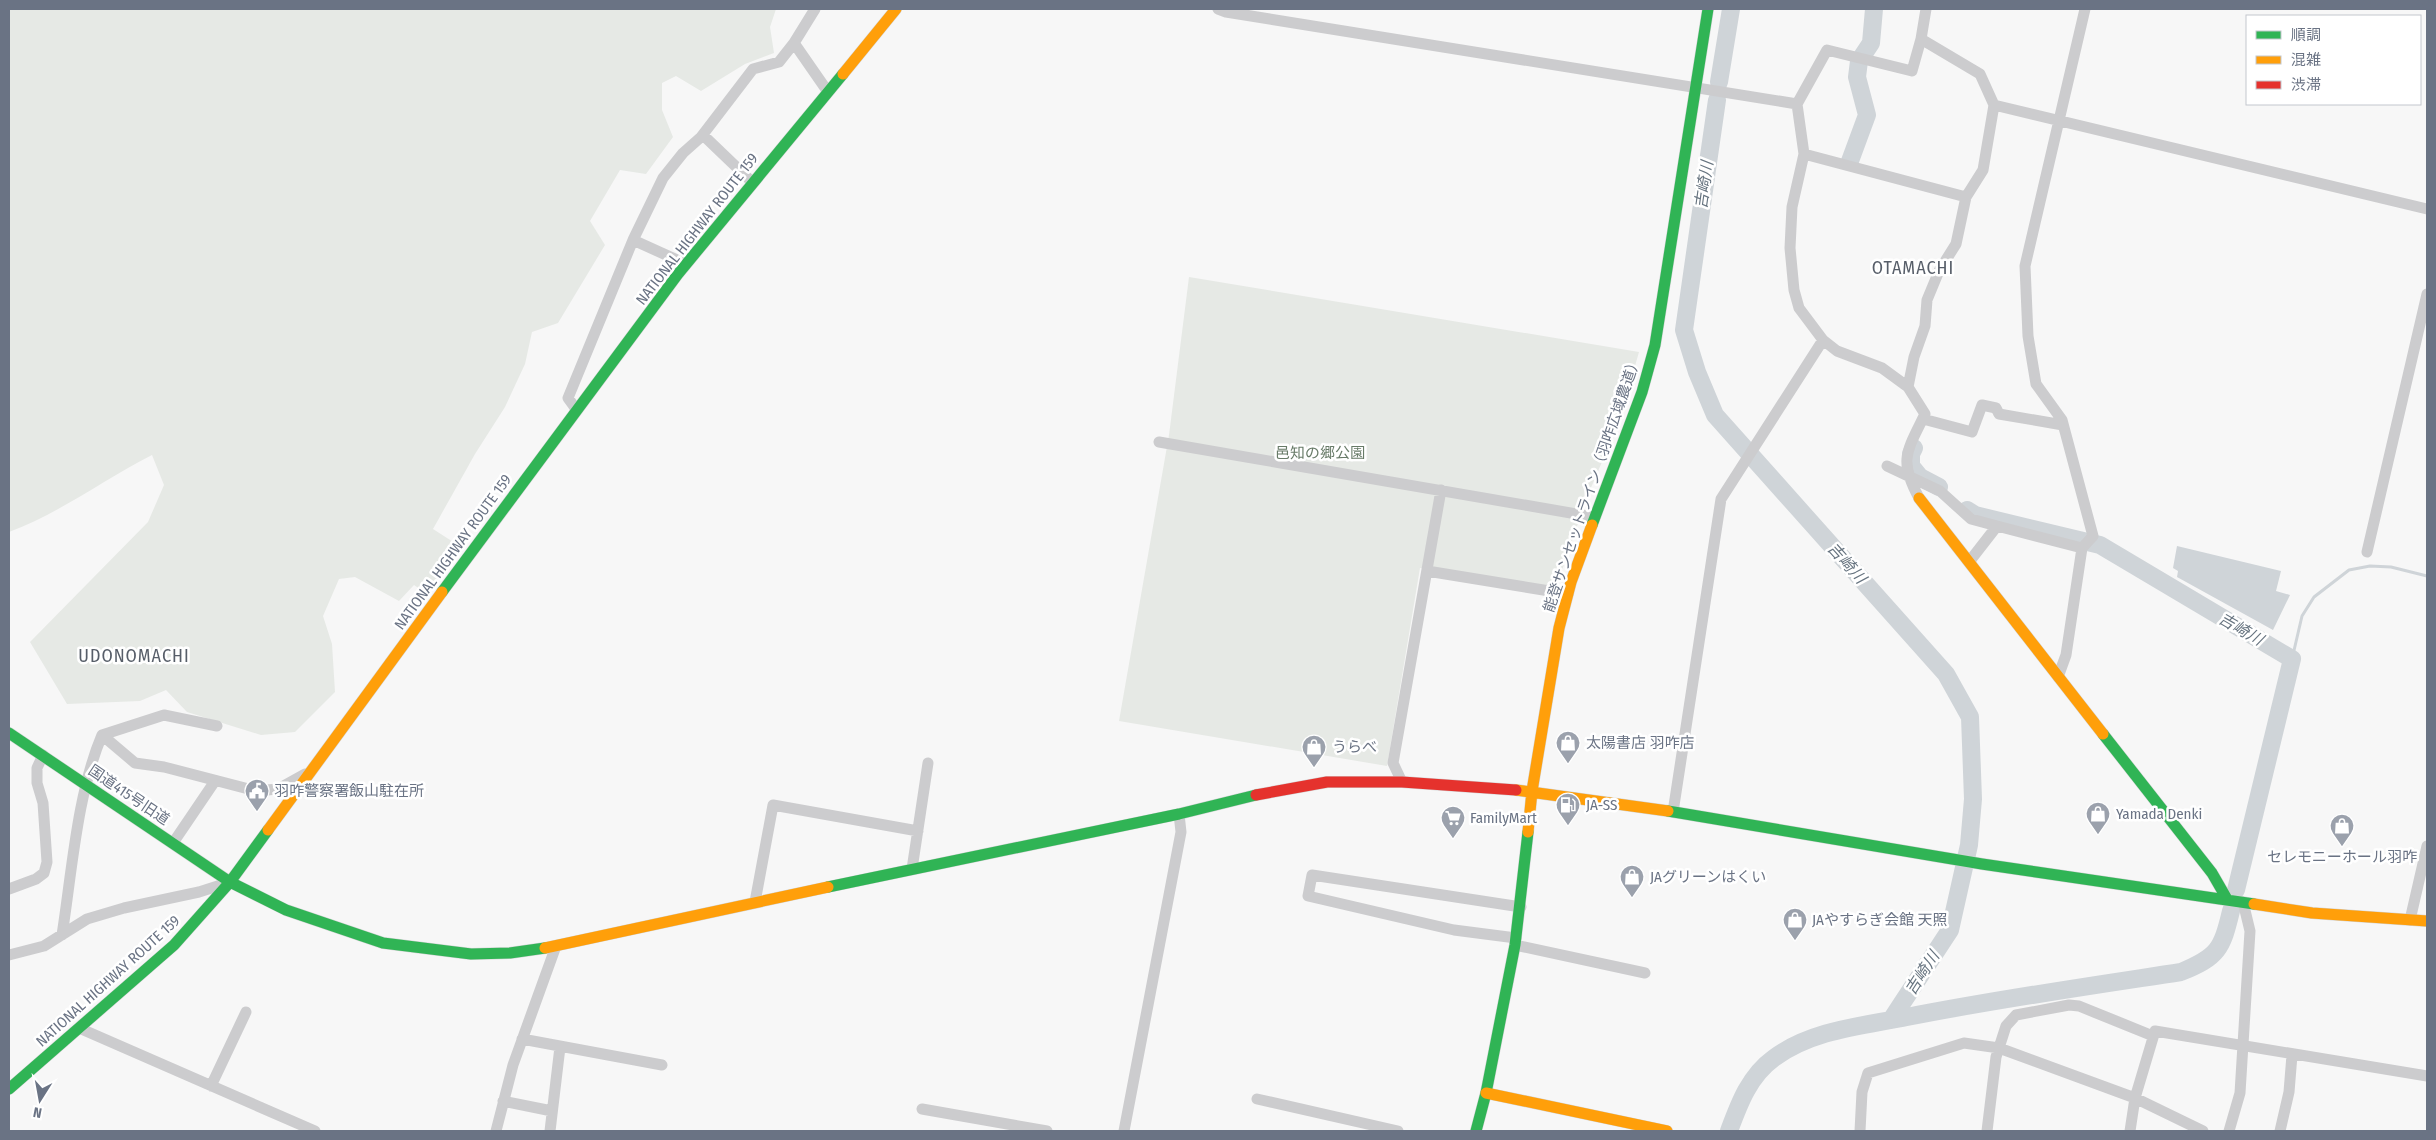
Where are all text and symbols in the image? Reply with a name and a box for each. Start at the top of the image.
legend [2246,15,2421,105]
text: 順調 [2291,26,2321,44]
text: 混雑 [2291,51,2321,69]
text: 渋滞 [2291,76,2321,94]
street label: NATIONAL HIGHWAY ROUTE 159 [632,150,762,308]
water label: 吉崎川 [1691,158,1717,210]
district label: OTAMACHI [1872,257,1954,279]
street label: 能登サンセットライン（羽咋広域農道） [1540,353,1644,615]
park label: 邑知の郷公園 [1275,444,1365,462]
street label: NATIONAL HIGHWAY ROUTE 159 [391,471,515,633]
water label: 吉崎川 [1824,539,1871,589]
water label: 吉崎川 [2215,609,2268,650]
district label: UDONOMACHI [78,645,190,667]
shop icon: 太陽書店 羽咋店 [1555,730,1581,764]
shop icon: うらべ [1301,734,1327,768]
place label: 太陽書店 羽咋店 [1586,734,1695,752]
place label: うらべ [1332,738,1377,756]
street label: 国道415号旧道 [85,761,173,829]
public building icon: 羽咋警察署飯山駐在所 [244,778,270,812]
place label: 羽咋警察署飯山駐在所 [274,782,424,800]
fuel station icon: JA-SS [1555,792,1581,826]
place label: JA-SS [1586,796,1617,814]
shop icon: Yamada Denki [2085,801,2111,835]
supermarket icon: FamilyMart [1440,805,1466,839]
place label: Yamada Denki [2116,805,2202,823]
place label: FamilyMart [1470,809,1537,827]
shop icon: セレモニーホール羽咋 [2329,813,2355,847]
place label: セレモニーホール羽咋 [2267,848,2417,866]
shop icon: JAグリーンはくい [1619,864,1645,898]
place label: JAグリーンはくい [1650,868,1766,886]
shop icon: JAやすらぎ会館 天照 [1782,907,1808,941]
place label: JAやすらぎ会館 天照 [1812,911,1948,929]
street label: NATIONAL HIGHWAY ROUTE 159 [32,912,184,1050]
water label: 吉崎川 [1901,946,1944,998]
north arrow [15,1075,65,1125]
text: N [32,1103,43,1121]

